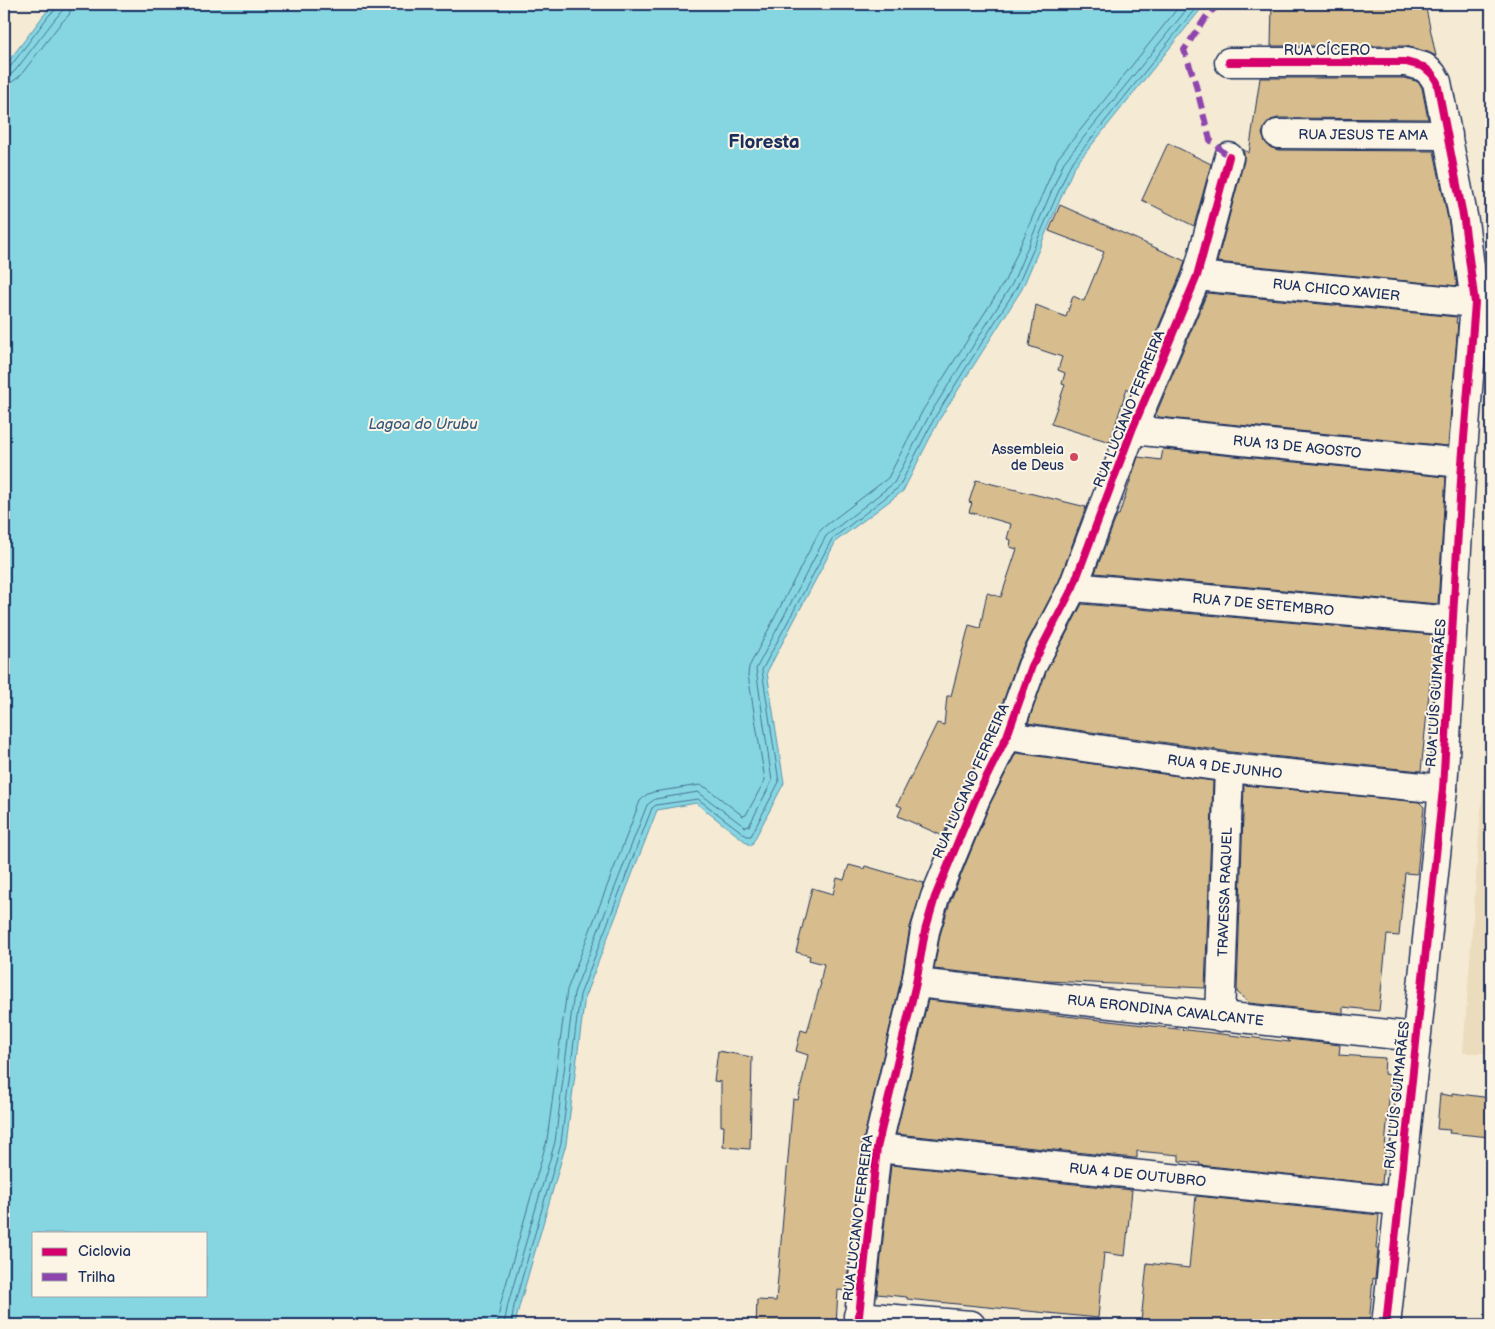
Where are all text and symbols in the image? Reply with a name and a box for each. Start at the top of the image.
street label: RUA CÍCERO [1284,41,1370,59]
street label: RUA JESUS TE AMA [1298,126,1428,143]
district label: Floresta [728,131,800,154]
street label: RUA CHICO XAVIER [1272,275,1401,304]
street label: RUA LUCIANO FERREIRA [1090,328,1168,490]
water label: Lagoa do Urubu [368,415,478,434]
street label: RUA 13 DE AGOSTO [1232,432,1363,461]
place label: Assembleia de Deus [992,441,1064,474]
marker: Assembleia de Deus [1068,451,1080,463]
street label: RUA 7 DE SETEMBRO [1192,589,1335,619]
street label: RUA LUÍS GUIMARÃES [1421,618,1450,768]
street label: RUA LUCIANO FERREIRA [929,700,1013,861]
street label: RUA 9 DE JUNHO [1166,751,1284,782]
street label: TRAVESSA RAQUEL [1214,827,1235,957]
street label: RUA ERONDINA CAVALCANTE [1066,991,1265,1029]
street label: RUA LUÍS GUIMARÃES [1380,1020,1413,1170]
street label: RUA LUCIANO FERREIRA [839,1133,877,1302]
street label: RUA 4 DE OUTUBRO [1068,1159,1207,1190]
legend [32,1232,208,1296]
text: Ciclovia [78,1242,131,1261]
text: Trilha [78,1268,115,1287]

